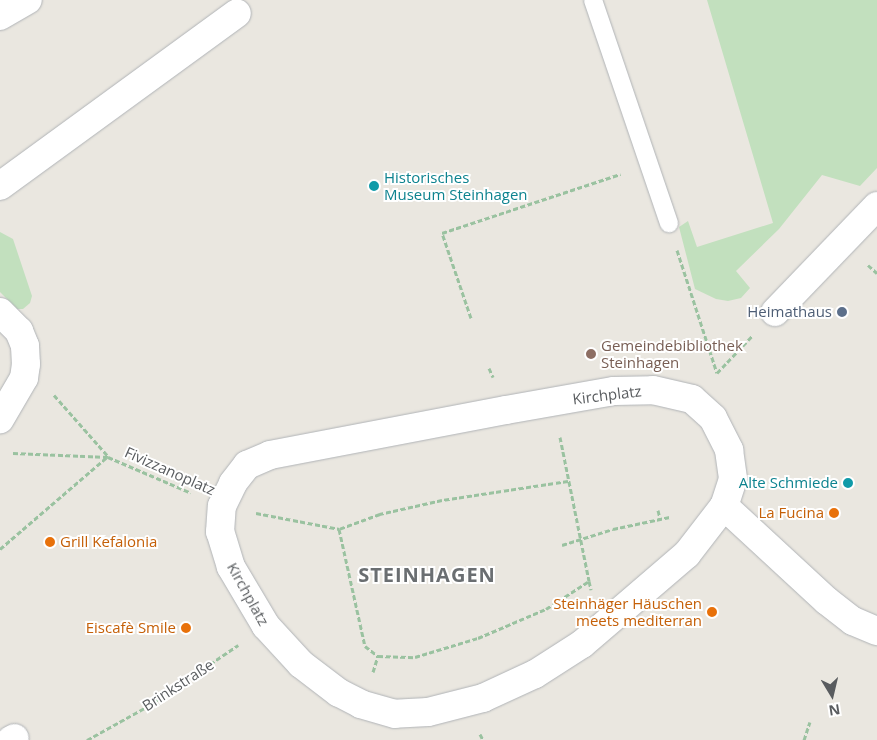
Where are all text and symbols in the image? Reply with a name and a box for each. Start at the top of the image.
place label: Historisches Museum Steinhagen [384,168,528,203]
marker: Historisches Museum Steinhagen [368,180,380,192]
place label: Heimathaus [747,303,832,321]
marker: Heimathaus [836,306,848,318]
place label: Gemeindebibliothek Steinhagen [601,336,743,371]
marker: Gemeindebibliothek Steinhagen [585,348,597,360]
street label: Kirchplatz [572,382,642,408]
street label: Fivizzanoplatz [122,443,218,499]
place label: Alte Schmiede [739,474,838,492]
marker: Alte Schmiede [842,477,854,489]
place label: La Fucina [758,504,824,522]
marker: La Fucina [828,507,840,519]
place label: Grill Kefalonia [60,533,157,551]
marker: Grill Kefalonia [44,536,56,548]
street label: Kirchplatz [223,559,273,629]
district label: STEINHAGEN [357,562,497,586]
place label: Steinhäger Häuschen meets mediterran [553,594,702,629]
marker: Steinhäger Häuschen meets mediterran [706,606,718,618]
place label: Eiscafè Smile [86,619,176,637]
marker: Eiscafè Smile [180,622,192,634]
street label: Brinkstraße [139,655,217,715]
north arrow [807,670,857,720]
text: N [827,700,842,721]

